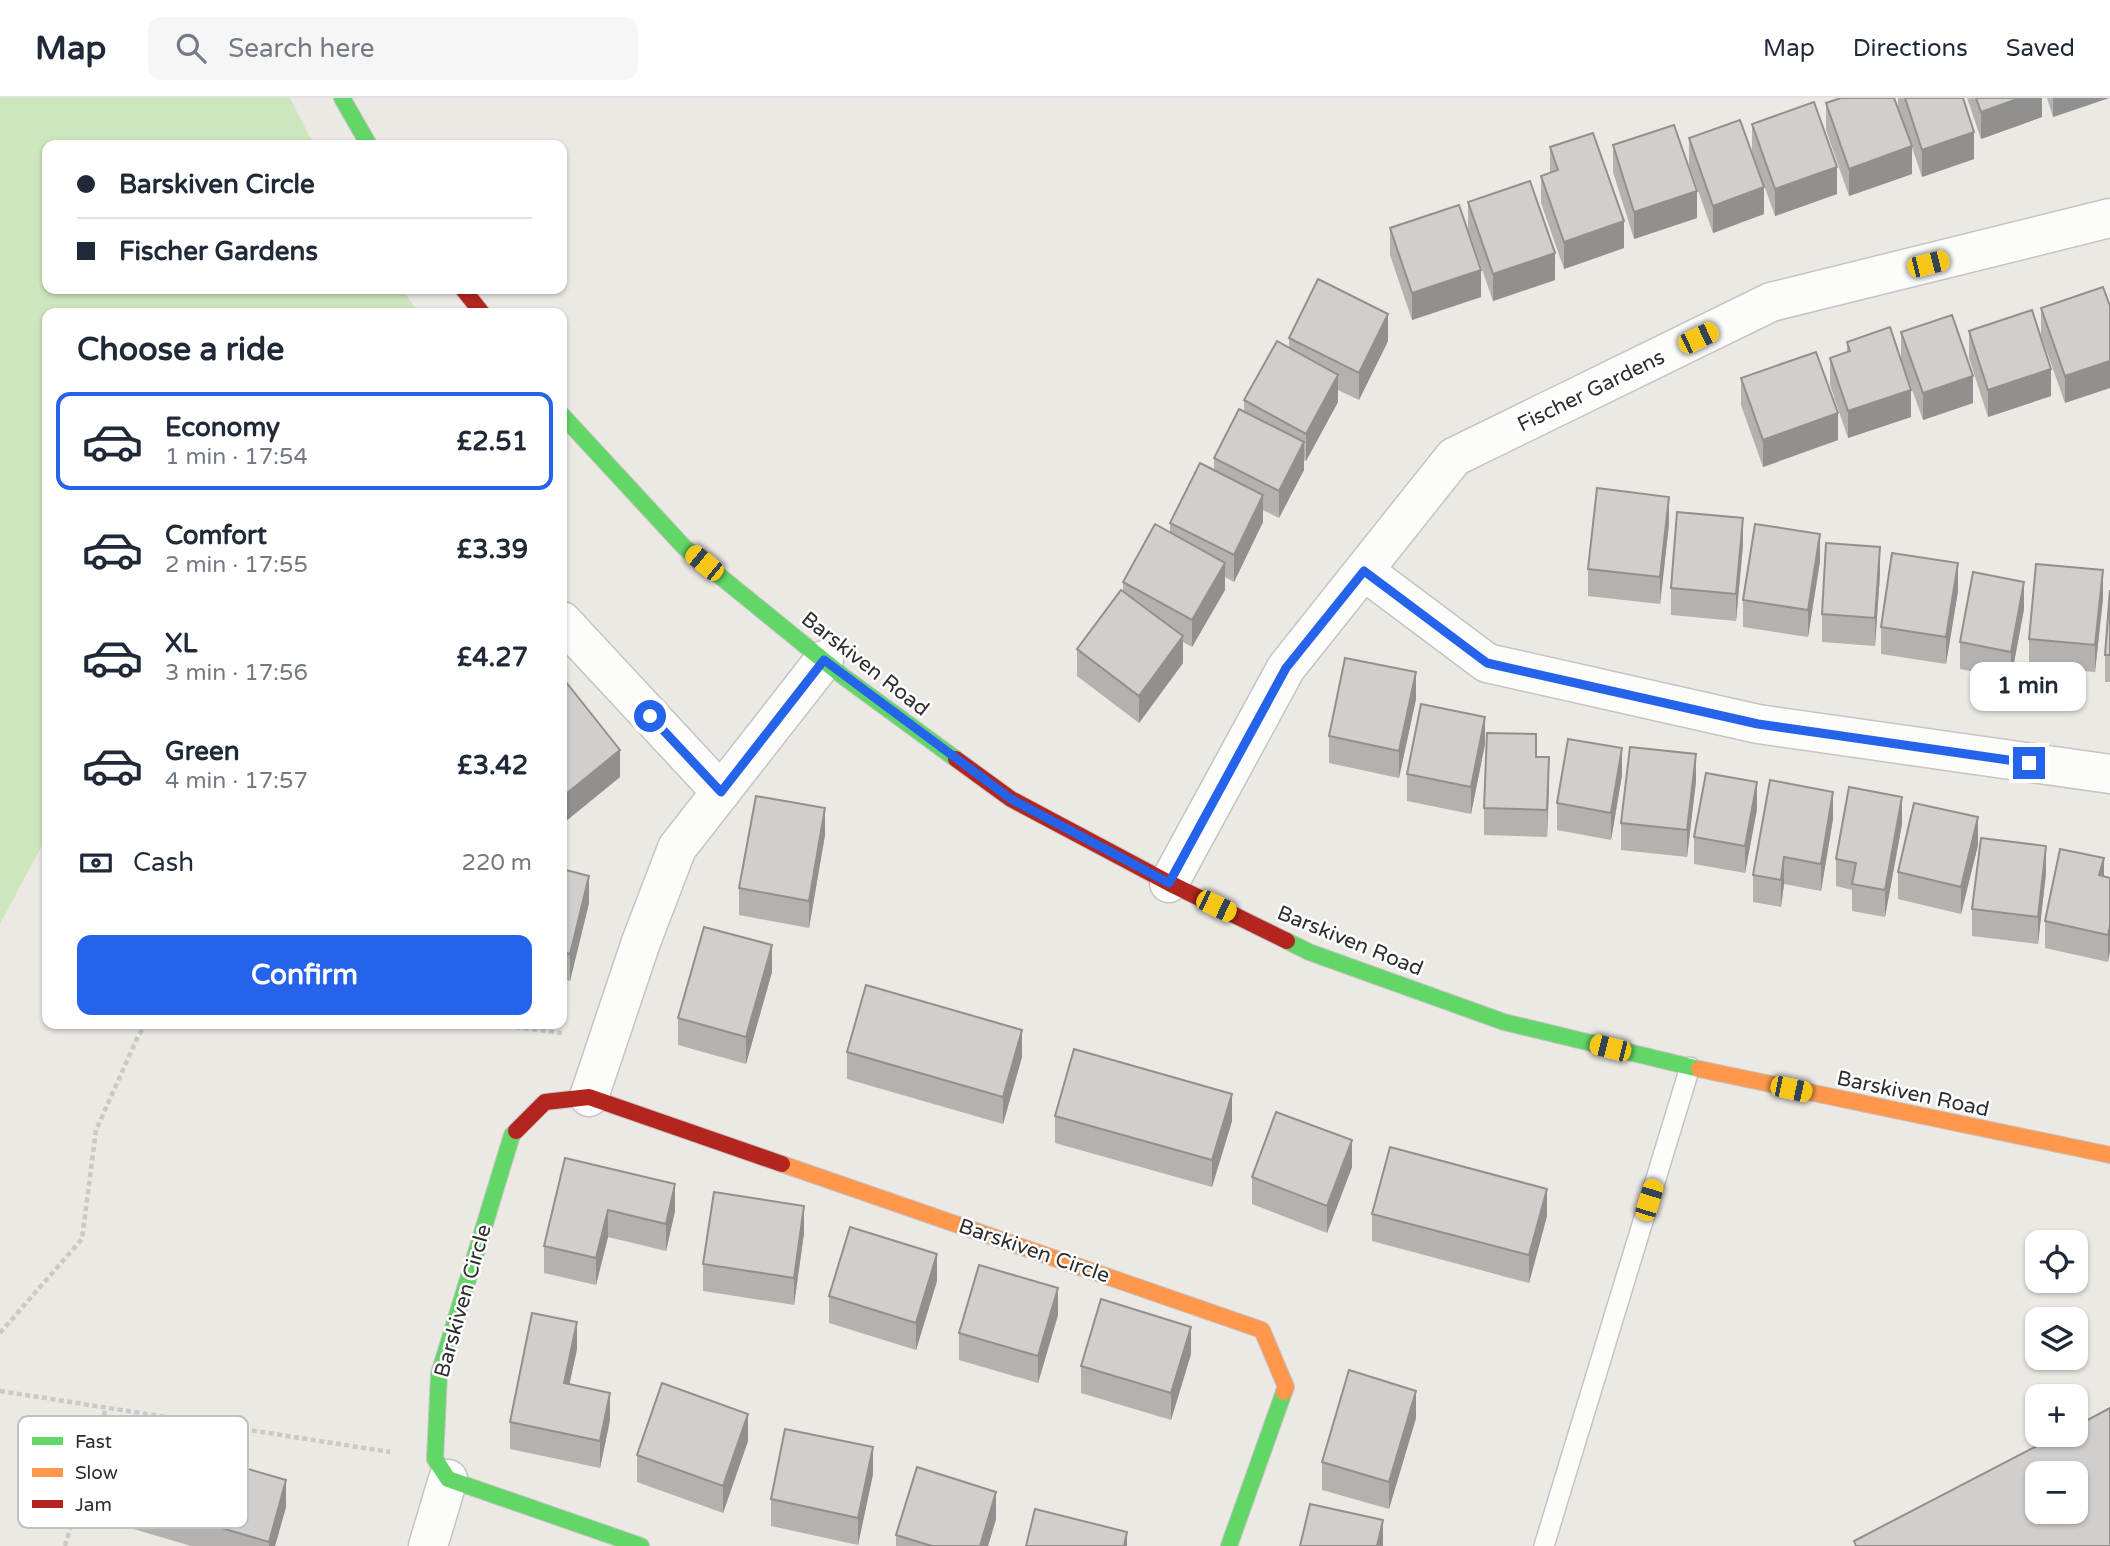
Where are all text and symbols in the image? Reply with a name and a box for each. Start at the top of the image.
search box [148,17,638,80]
text: Map [35,29,106,68]
icon: search [172,29,210,67]
text: Search here [228,33,374,64]
text: Map [1763,34,1815,63]
text: Directions [1853,34,1968,63]
text: Saved [2006,34,2075,63]
text: Barskiven Circle [119,169,315,200]
text: Fischer Gardens [119,236,318,267]
car [1906,249,1951,279]
car [1675,319,1722,357]
text: Choose a ride [77,331,284,369]
street label: Fischer Gardens [1513,345,1669,437]
icon: car [81,410,144,473]
text: Economy [165,412,280,443]
text: £2.51 [457,426,528,457]
text: 1 min · 17:54 [165,443,308,471]
icon: car [81,518,144,581]
text: Comfort [165,520,267,551]
text: £3.39 [457,534,528,565]
car [682,542,727,584]
text: 2 min · 17:55 [165,551,308,579]
street label: Barskiven Road [796,606,934,722]
icon: car [81,626,144,689]
text: XL [165,628,197,659]
text: £4.27 [457,642,528,673]
text: 3 min · 17:56 [165,659,308,687]
callout: 1 min [1971,662,2087,710]
text: 1 min [1997,672,2059,700]
route start [634,700,666,732]
icon: car [81,734,144,797]
text: Green [165,736,240,767]
route end [2013,747,2045,779]
text: £3.42 [457,750,528,781]
text: 4 min · 17:57 [165,767,308,795]
icon: cash [77,844,115,882]
text: Cash [133,847,194,878]
text: 220 m [462,849,532,877]
car [1193,887,1240,925]
street label: Barskiven Road [1273,900,1427,982]
button: Confirm [77,935,532,1015]
car [1588,1033,1633,1063]
street label: Barskiven Road [1835,1066,1991,1122]
car [1769,1074,1814,1104]
car [1633,1177,1666,1223]
street label: Barskiven Circle [955,1213,1113,1289]
street label: Barskiven Circle [429,1221,497,1380]
map controls [2025,1230,2088,1524]
button: locate [2025,1230,2088,1293]
button: layers [2025,1307,2088,1370]
button: + [2025,1384,2088,1447]
legend [18,1416,248,1528]
text: Fast [75,1431,112,1453]
button: − [2025,1461,2088,1524]
text: Slow [75,1462,118,1484]
text: Jam [75,1494,112,1516]

